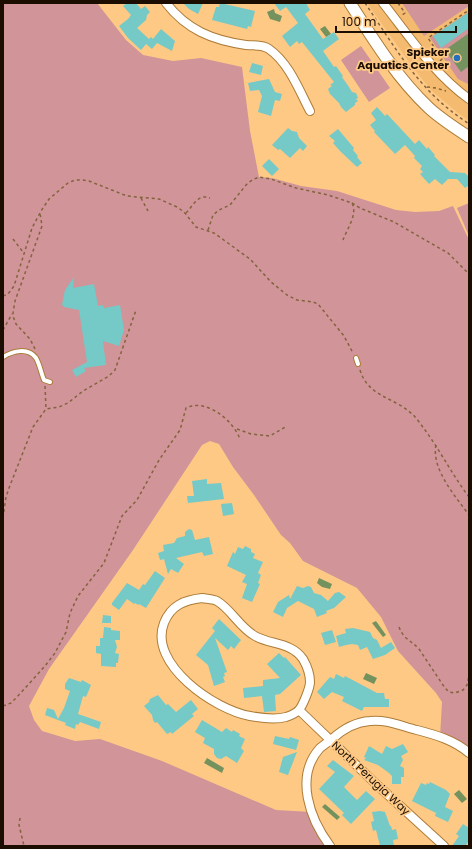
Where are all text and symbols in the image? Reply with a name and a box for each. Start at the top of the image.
scale bar [336,8,456,34]
text: 100 m [342,13,376,30]
place label: Spieker Aquatics Center [357,44,449,73]
marker: Spieker Aquatics Center [452,53,462,63]
street label: North Perugia Way [328,737,414,819]

